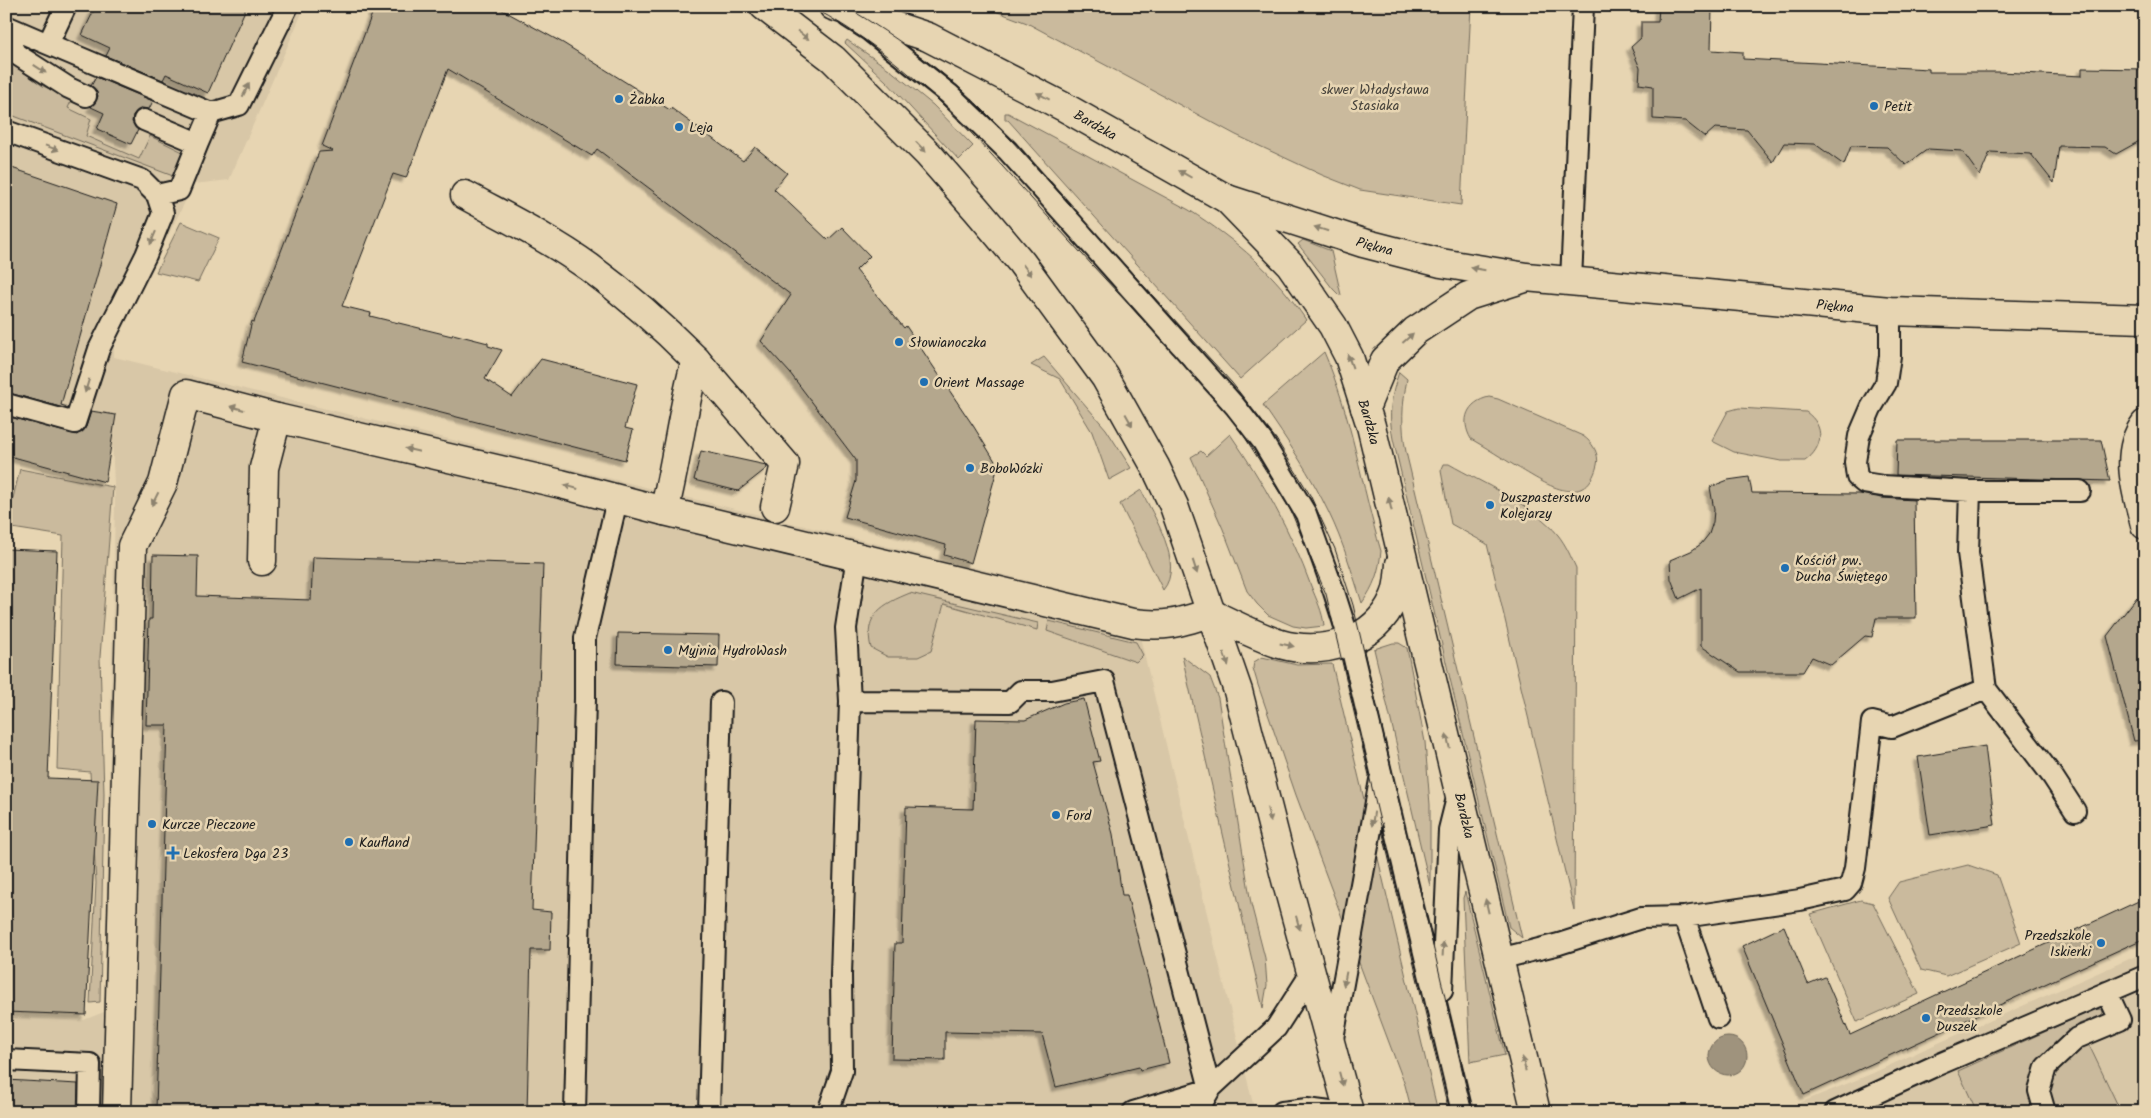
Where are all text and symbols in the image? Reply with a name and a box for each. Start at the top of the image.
one-way arrow [796,30,810,40]
one-way arrow [33,65,46,74]
park label: skwer Władysława Stasiaka [1321,79,1429,117]
one-way arrow [242,82,250,97]
place label: Żabka [629,89,665,111]
one-way arrow [1036,92,1050,100]
marker: Żabka [613,93,625,105]
place label: Petit [1884,96,1913,118]
marker: Petit [1868,100,1880,112]
street label: Bardzka [1069,105,1121,147]
place label: Leja [689,117,713,139]
marker: Leja [673,121,685,133]
one-way arrow [914,141,926,153]
one-way arrow [45,144,60,152]
one-way arrow [1178,170,1192,179]
one-way arrow [1313,225,1328,232]
one-way arrow [149,230,156,245]
street label: Piękna [1353,231,1395,262]
one-way arrow [1022,263,1032,277]
one-way arrow [1470,265,1486,273]
street label: Piękna [1815,294,1855,320]
place label: Słowianoczka [909,332,987,354]
one-way arrow [1401,332,1414,343]
marker: Słowianoczka [893,336,905,348]
one-way arrow [1346,354,1353,369]
place label: Orient Massage [934,372,1025,394]
marker: Orient Massage [918,376,930,388]
one-way arrow [82,378,90,393]
street label: Bardzka [1351,397,1385,447]
one-way arrow [230,403,245,411]
one-way arrow [1125,412,1133,427]
one-way arrow [405,446,420,454]
place label: BoboWózki [980,458,1043,480]
marker: BoboWózki [964,462,976,474]
one-way arrow [563,482,578,490]
place label: Duszpasterstwo Kolejarzy [1500,487,1591,525]
one-way arrow [151,492,159,507]
one-way arrow [1386,496,1394,511]
marker: Duszpasterstwo Kolejarzy [1484,499,1496,511]
place label: Kościół pw. Ducha Świętego [1795,550,1888,588]
one-way arrow [1192,560,1199,575]
marker: Kościół pw. Ducha Świętego [1779,562,1791,574]
place label: Myjnia HydroWash [678,640,787,662]
one-way arrow [1279,641,1294,649]
marker: Myjnia HydroWash [662,644,674,656]
one-way arrow [1223,652,1231,666]
one-way arrow [1444,734,1452,749]
street label: Bardzka [1448,791,1480,841]
place label: Ford [1066,805,1092,827]
one-way arrow [1266,808,1274,823]
marker: Ford [1050,809,1062,821]
one-way arrow [1369,811,1377,827]
place label: Kurcze Pieczone [162,814,256,836]
marker: Kurcze Pieczone [146,818,158,830]
place label: Kaufland [359,832,410,854]
marker: Kaufland [343,836,355,848]
place label: Lekosfera Dga 23 [183,843,288,865]
marker: Lekosfera Dga 23 [167,847,179,859]
one-way arrow [1483,899,1491,914]
one-way arrow [1294,916,1302,931]
place label: Przedszkole Iskierki [2025,925,2092,963]
marker: Przedszkole Iskierki [2095,937,2107,949]
one-way arrow [1440,941,1448,957]
one-way arrow [1340,971,1348,987]
place label: Przedszkole Duszek [1936,1000,2003,1038]
marker: Przedszkole Duszek [1920,1012,1932,1024]
one-way arrow [1520,1056,1528,1072]
one-way arrow [1337,1072,1345,1087]

